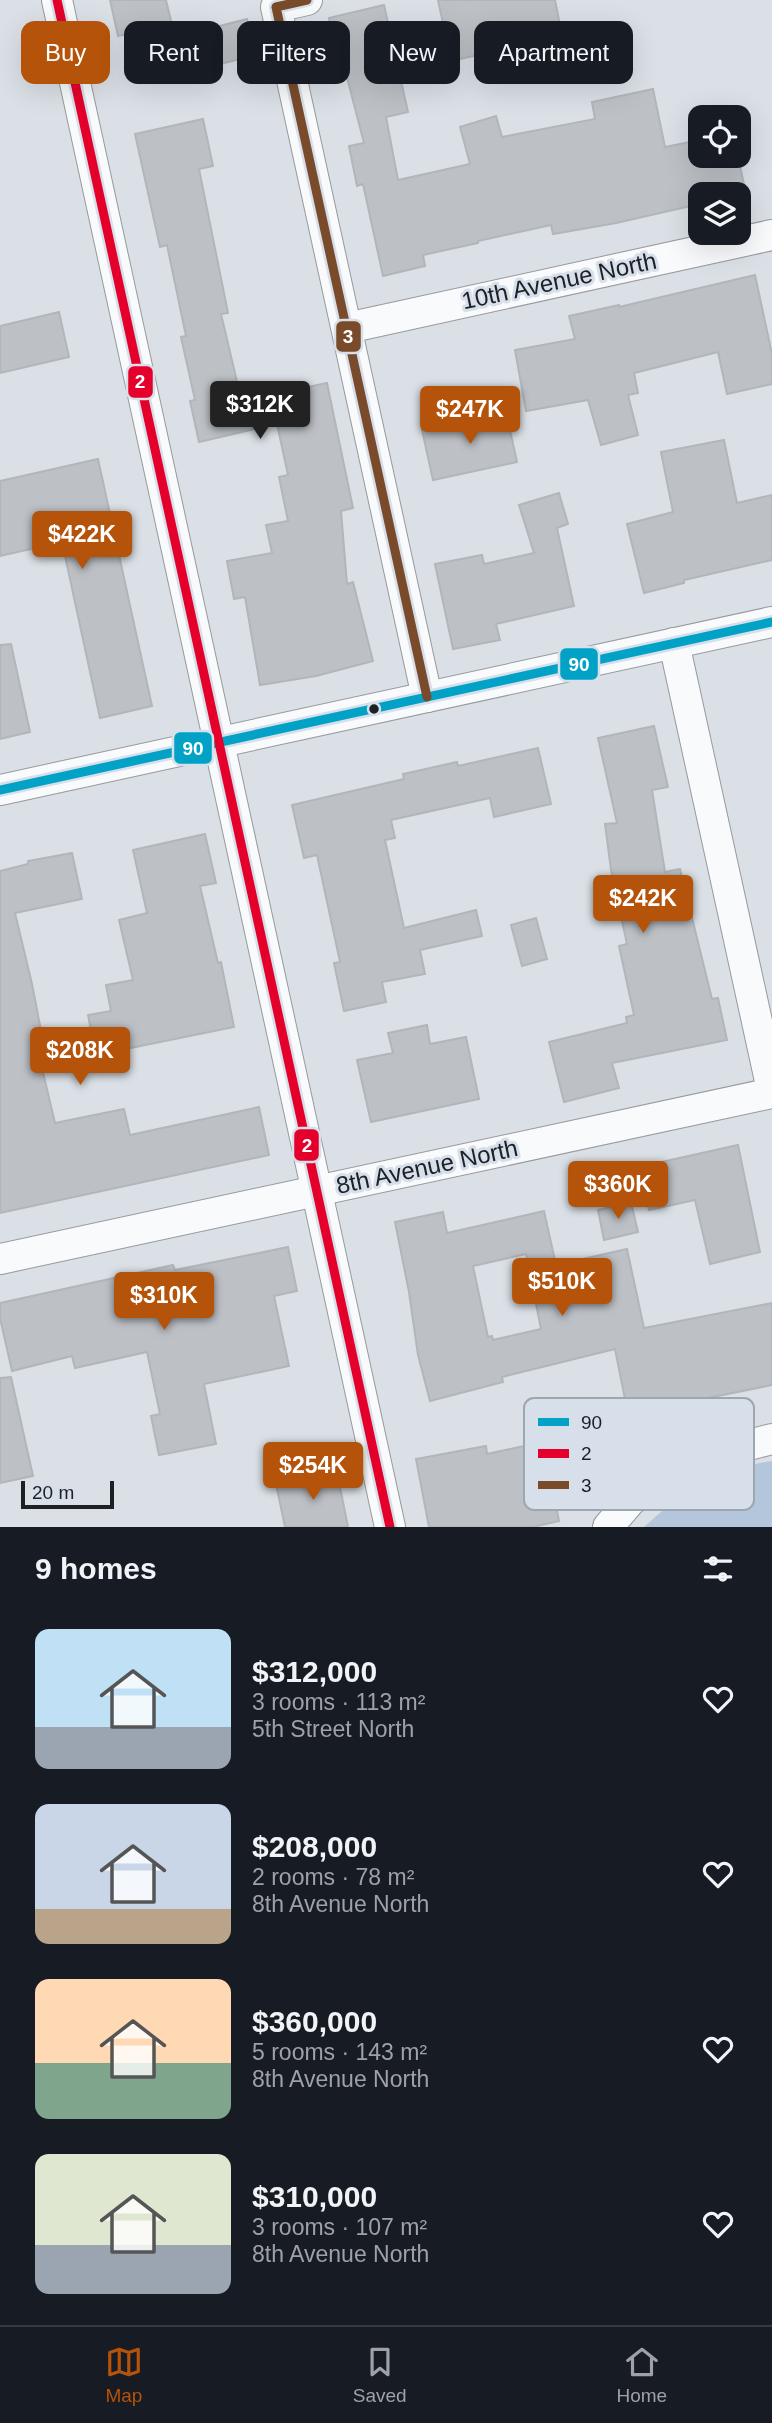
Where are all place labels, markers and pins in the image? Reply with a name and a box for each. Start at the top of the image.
pin: $312K [211,382,309,441]
pin: $247K [421,386,519,446]
pin: $422K [33,512,131,571]
unlabelled marker [367,702,381,716]
pin: $242K [594,876,692,935]
pin: $208K [31,1028,129,1087]
pin: $360K [569,1162,667,1221]
pin: $510K [513,1258,611,1318]
pin: $310K [115,1272,213,1332]
pin: $254K [264,1442,362,1502]

